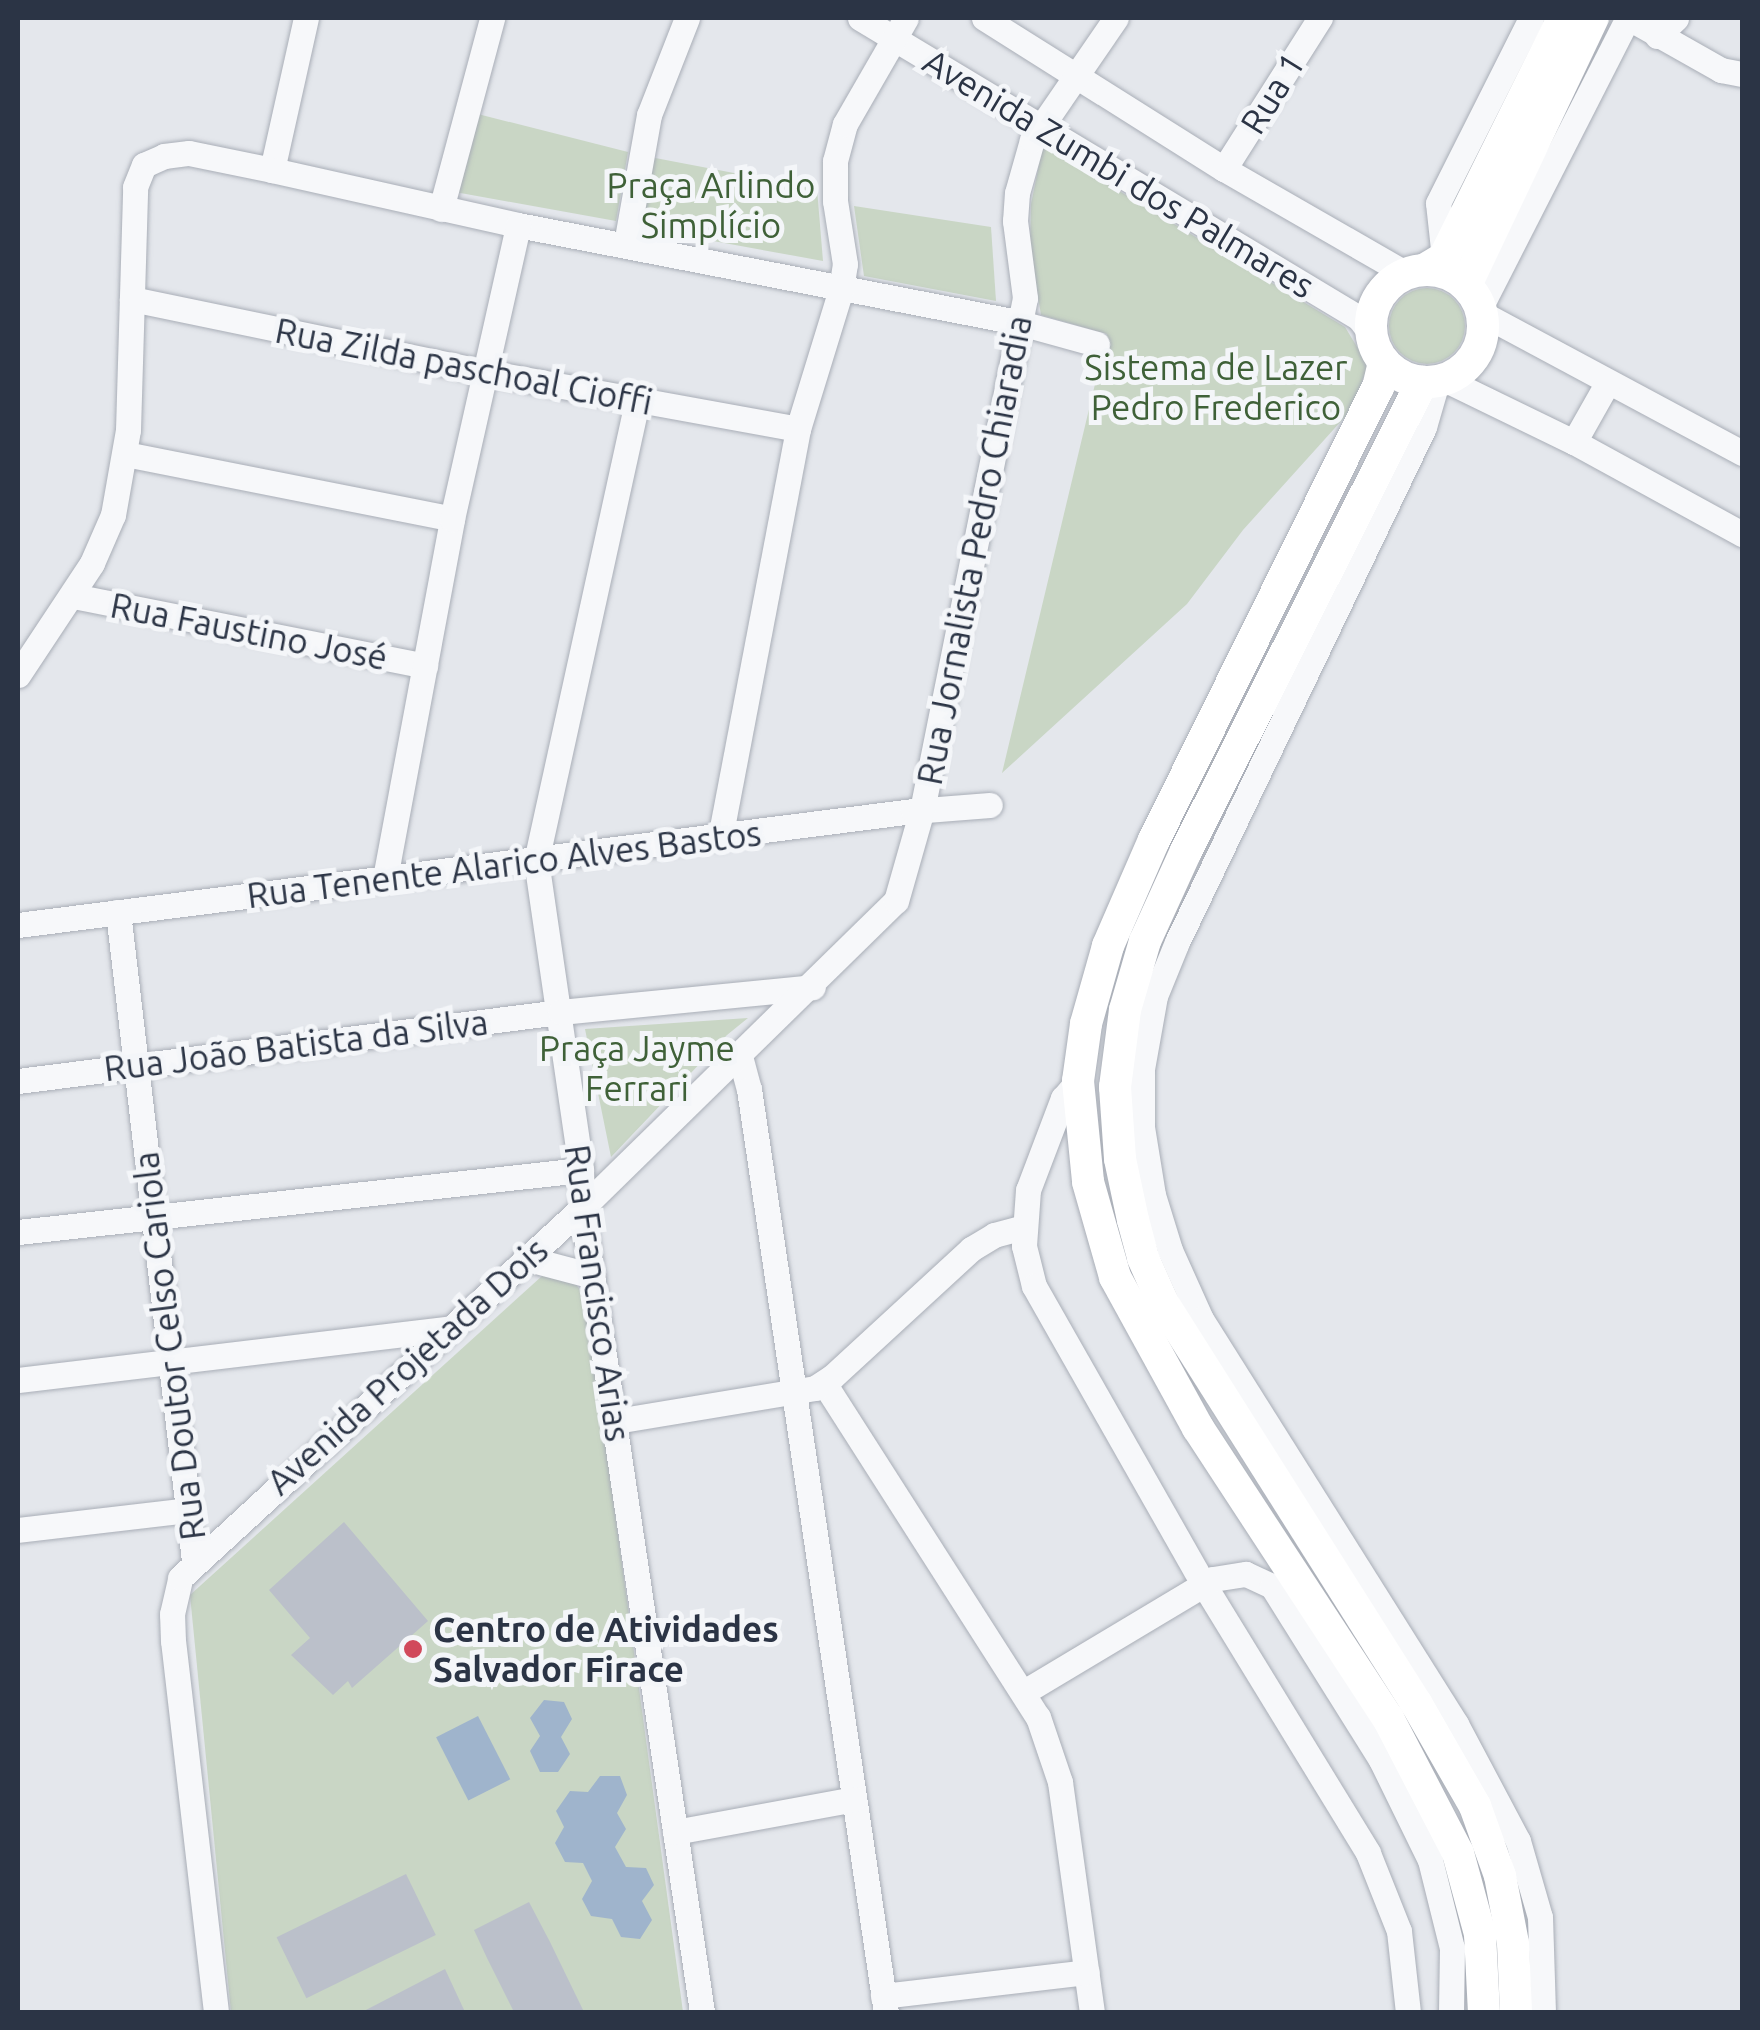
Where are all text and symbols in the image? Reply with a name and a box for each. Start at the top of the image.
street label: Avenida Zumbi dos Palmares [916,40,1322,306]
street label: Rua 1 [1231,45,1313,141]
park label: Praça Arlindo Simplício [607,164,815,246]
street label: Rua Zilda paschoal Cioffi [272,309,656,423]
street label: Rua Jornalista Pedro Chiaradia [908,312,1040,788]
park label: Sistema de Lazer Pedro Frederico [1084,346,1348,428]
street label: Rua Faustino José [107,584,391,678]
street label: Rua Tenente Alarico Alves Bastos [244,812,764,916]
street label: Rua João Batista da Silva [101,1001,491,1089]
park label: Praça Jayme Ferrari [539,1027,735,1109]
street label: Rua Francisco Arias [556,1142,640,1444]
street label: Rua Doutor Celso Cariola [124,1149,214,1543]
street label: Avenida Projetada Dois [258,1229,556,1503]
place label: Centro de Atividades Salvador Firace [433,1608,779,1690]
marker: Centro de Atividades Salvador Firace [402,1638,424,1660]

